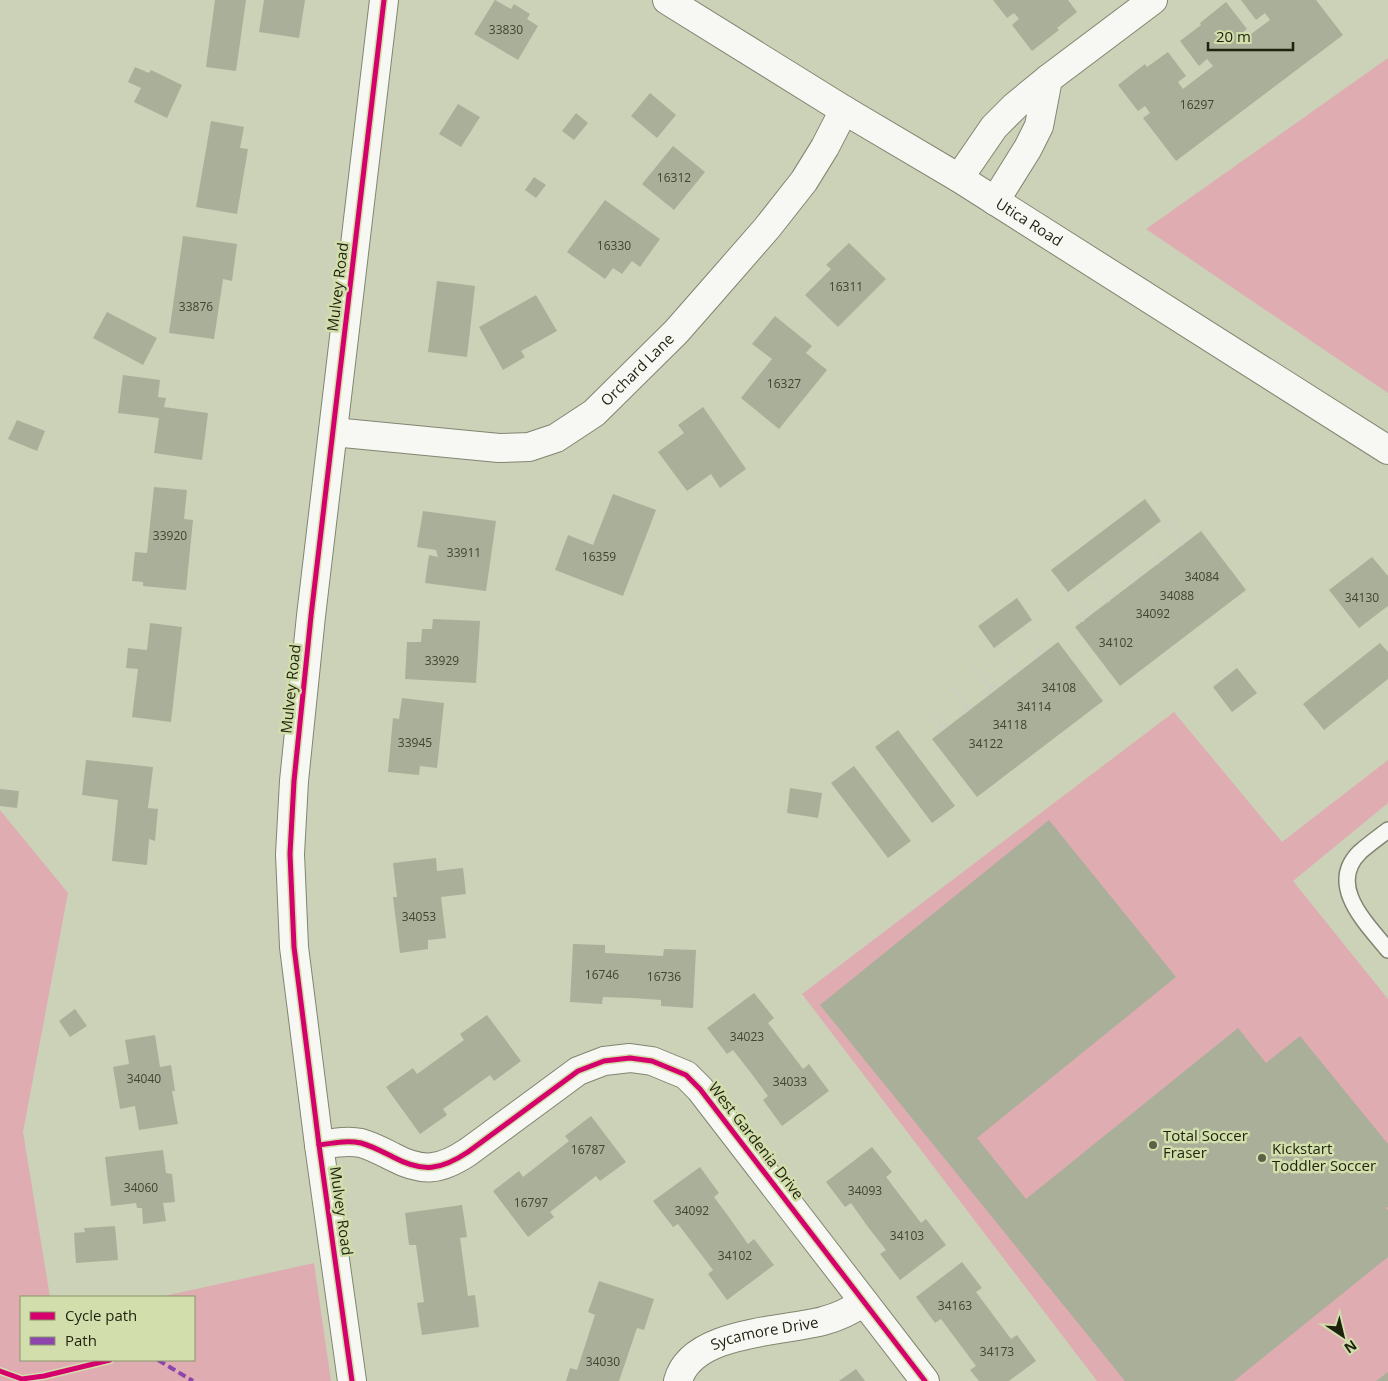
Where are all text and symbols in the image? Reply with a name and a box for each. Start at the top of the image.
scale bar [1208,20,1293,52]
house number: 33830 [489,21,523,38]
text: 20 m [1216,26,1251,46]
house number: 16297 [1180,96,1214,113]
house number: 16312 [657,169,691,186]
street label: Utica Road [992,193,1067,250]
house number: 16330 [597,237,631,254]
street label: Mulvey Road [322,241,352,333]
house number: 16311 [829,278,863,295]
house number: 33876 [179,298,213,315]
street label: Orchard Lane [596,329,678,410]
house number: 16327 [767,375,801,392]
house number: 33920 [153,527,187,544]
house number: 33911 [447,544,481,561]
house number: 16359 [582,548,616,565]
house number: 34084 [1185,568,1219,585]
house number: 34088 [1160,587,1194,604]
house number: 34130 [1345,589,1379,606]
house number: 34092 [1136,605,1170,622]
house number: 34102 [1099,634,1133,651]
street label: Mulvey Road [275,643,305,734]
house number: 33929 [425,652,459,669]
house number: 34108 [1042,679,1076,696]
house number: 34114 [1017,698,1051,715]
house number: 34118 [993,716,1027,733]
house number: 33945 [398,734,432,751]
house number: 34122 [969,735,1003,752]
house number: 34053 [402,908,436,925]
house number: 16746 [585,966,619,983]
house number: 16736 [647,968,681,985]
house number: 34023 [730,1028,764,1045]
house number: 34040 [127,1070,161,1087]
house number: 34033 [773,1073,807,1090]
street label: West Gardenia Drive [705,1078,809,1203]
place label: Total Soccer Fraser [1163,1125,1248,1162]
place label: Kickstart Toddler Soccer [1272,1138,1376,1175]
marker: Total Soccer Fraser [1147,1139,1159,1151]
house number: 16787 [571,1141,605,1158]
marker: Kickstart Toddler Soccer [1256,1152,1268,1164]
street label: Mulvey Road [326,1165,358,1257]
house number: 34060 [124,1179,158,1196]
house number: 34093 [848,1182,882,1199]
house number: 16797 [514,1194,548,1211]
house number: 34092 [675,1202,709,1219]
house number: 34103 [890,1227,924,1244]
house number: 34102 [718,1247,752,1264]
legend [20,1296,195,1361]
house number: 34163 [938,1297,972,1314]
text: Cycle path [65,1305,137,1325]
street label: Sycamore Drive [707,1311,820,1354]
north arrow [1318,1311,1368,1361]
text: Path [65,1330,97,1350]
text: N [1341,1336,1361,1358]
house number: 34173 [980,1343,1014,1360]
house number: 34030 [586,1353,620,1370]

